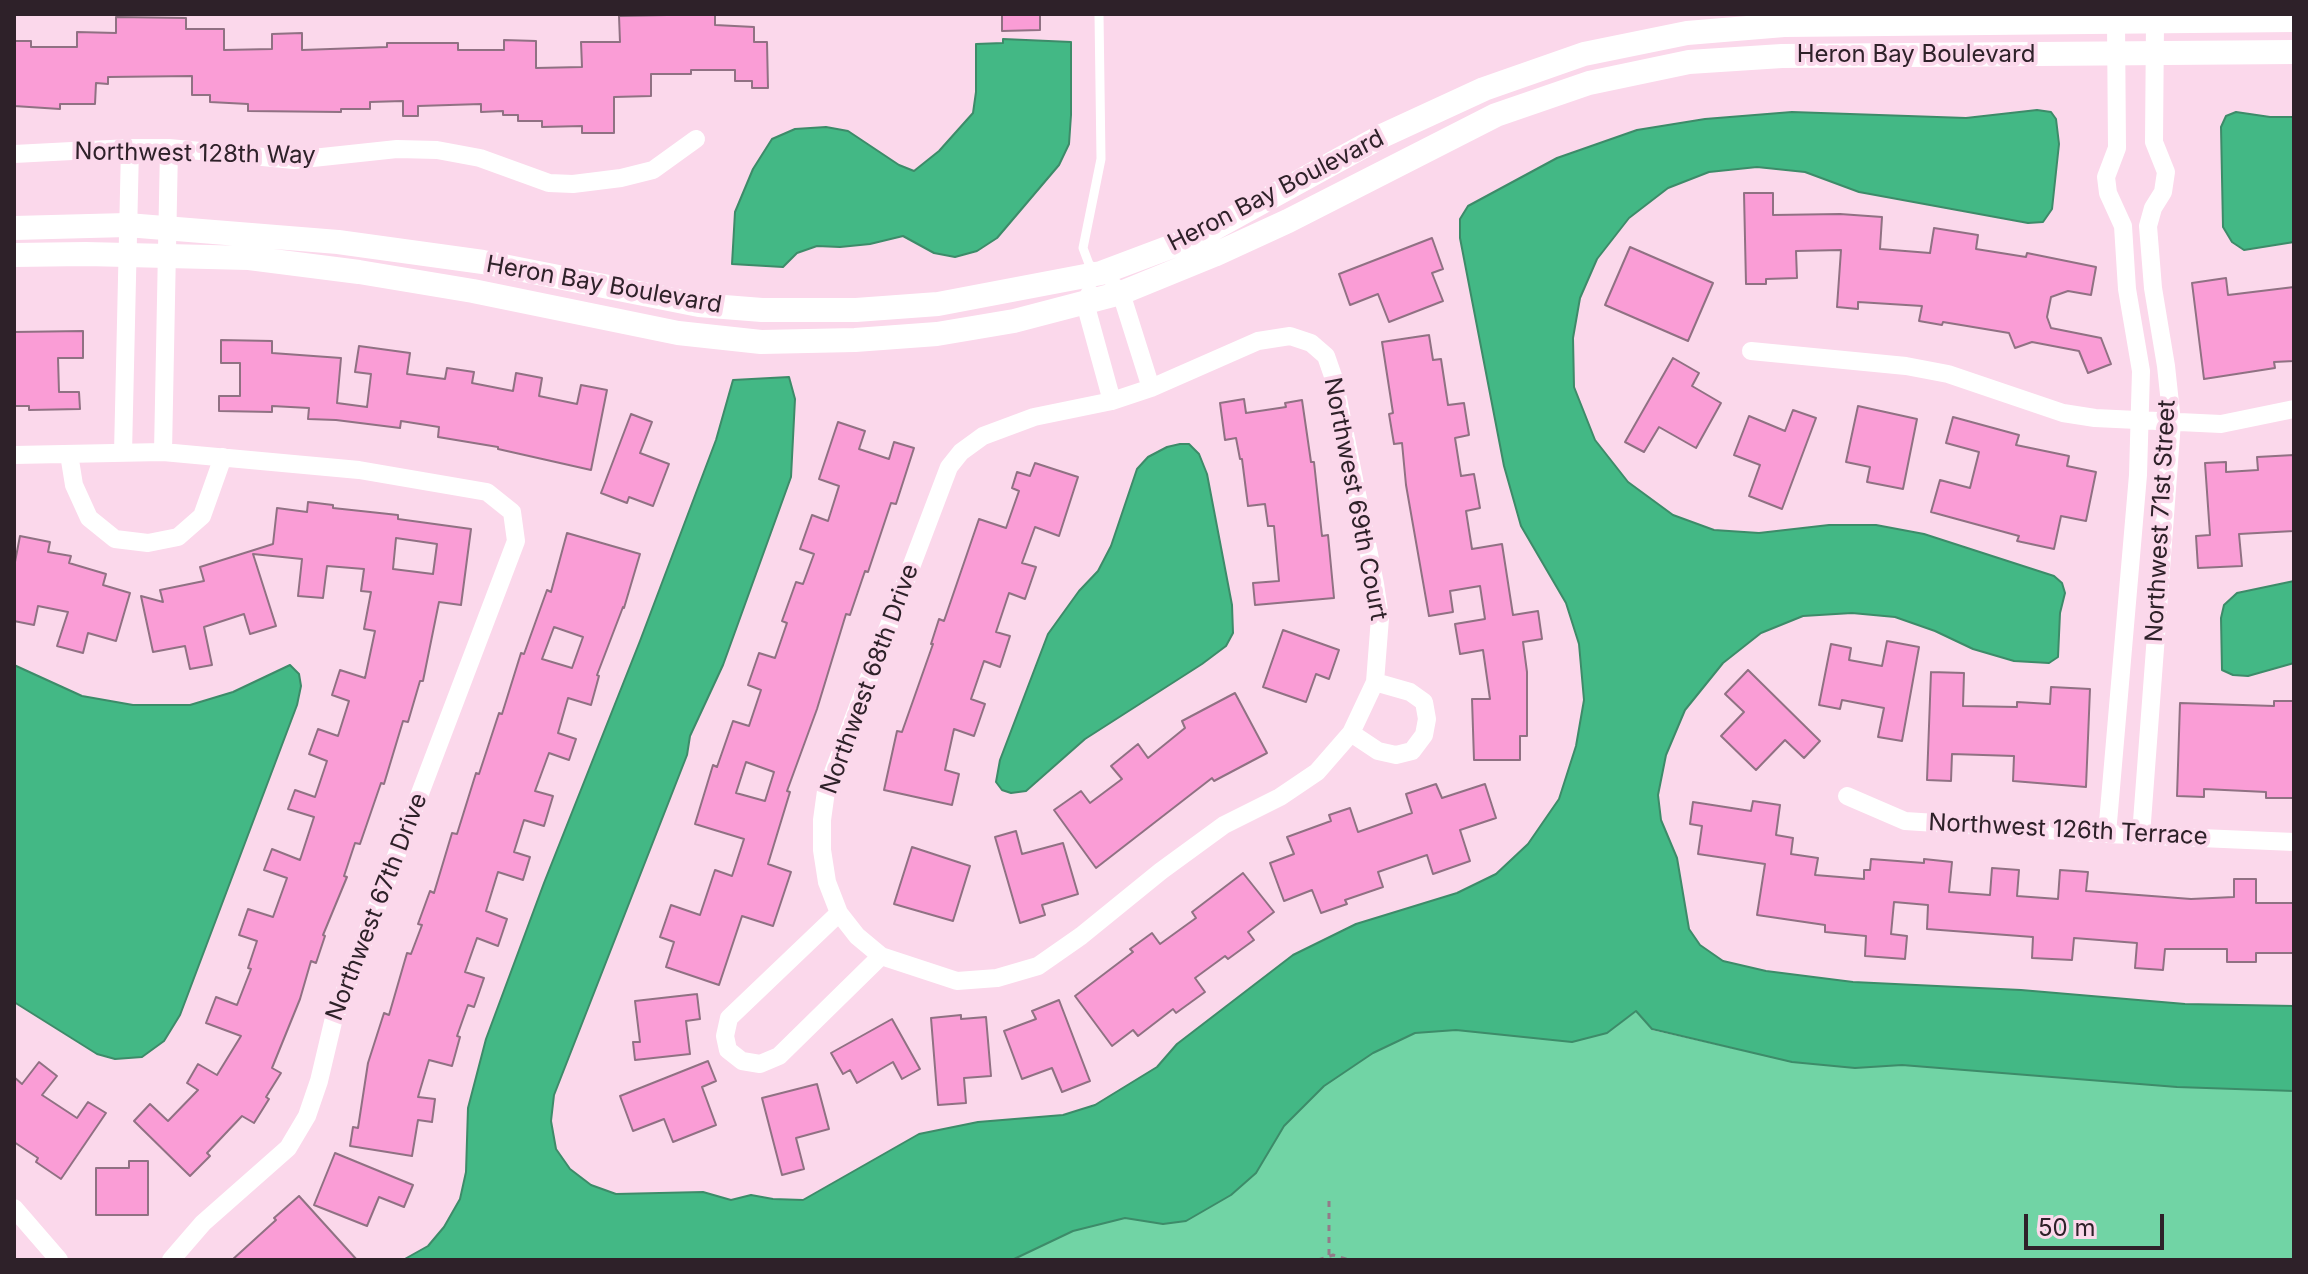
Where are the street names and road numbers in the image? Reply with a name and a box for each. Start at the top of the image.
street label: Heron Bay Boulevard [1797,41,2035,69]
street label: Heron Bay Boulevard [1163,124,1389,258]
street label: Northwest 128th Way [74,137,316,171]
street label: Heron Bay Boulevard [484,250,724,320]
street label: Northwest 69th Court [1317,375,1393,623]
street label: Northwest 71st Street [2140,399,2182,643]
street label: Northwest 68th Drive [815,560,925,798]
street label: Northwest 67th Drive [320,789,434,1025]
street label: Northwest 126th Terrace [1928,808,2208,852]

